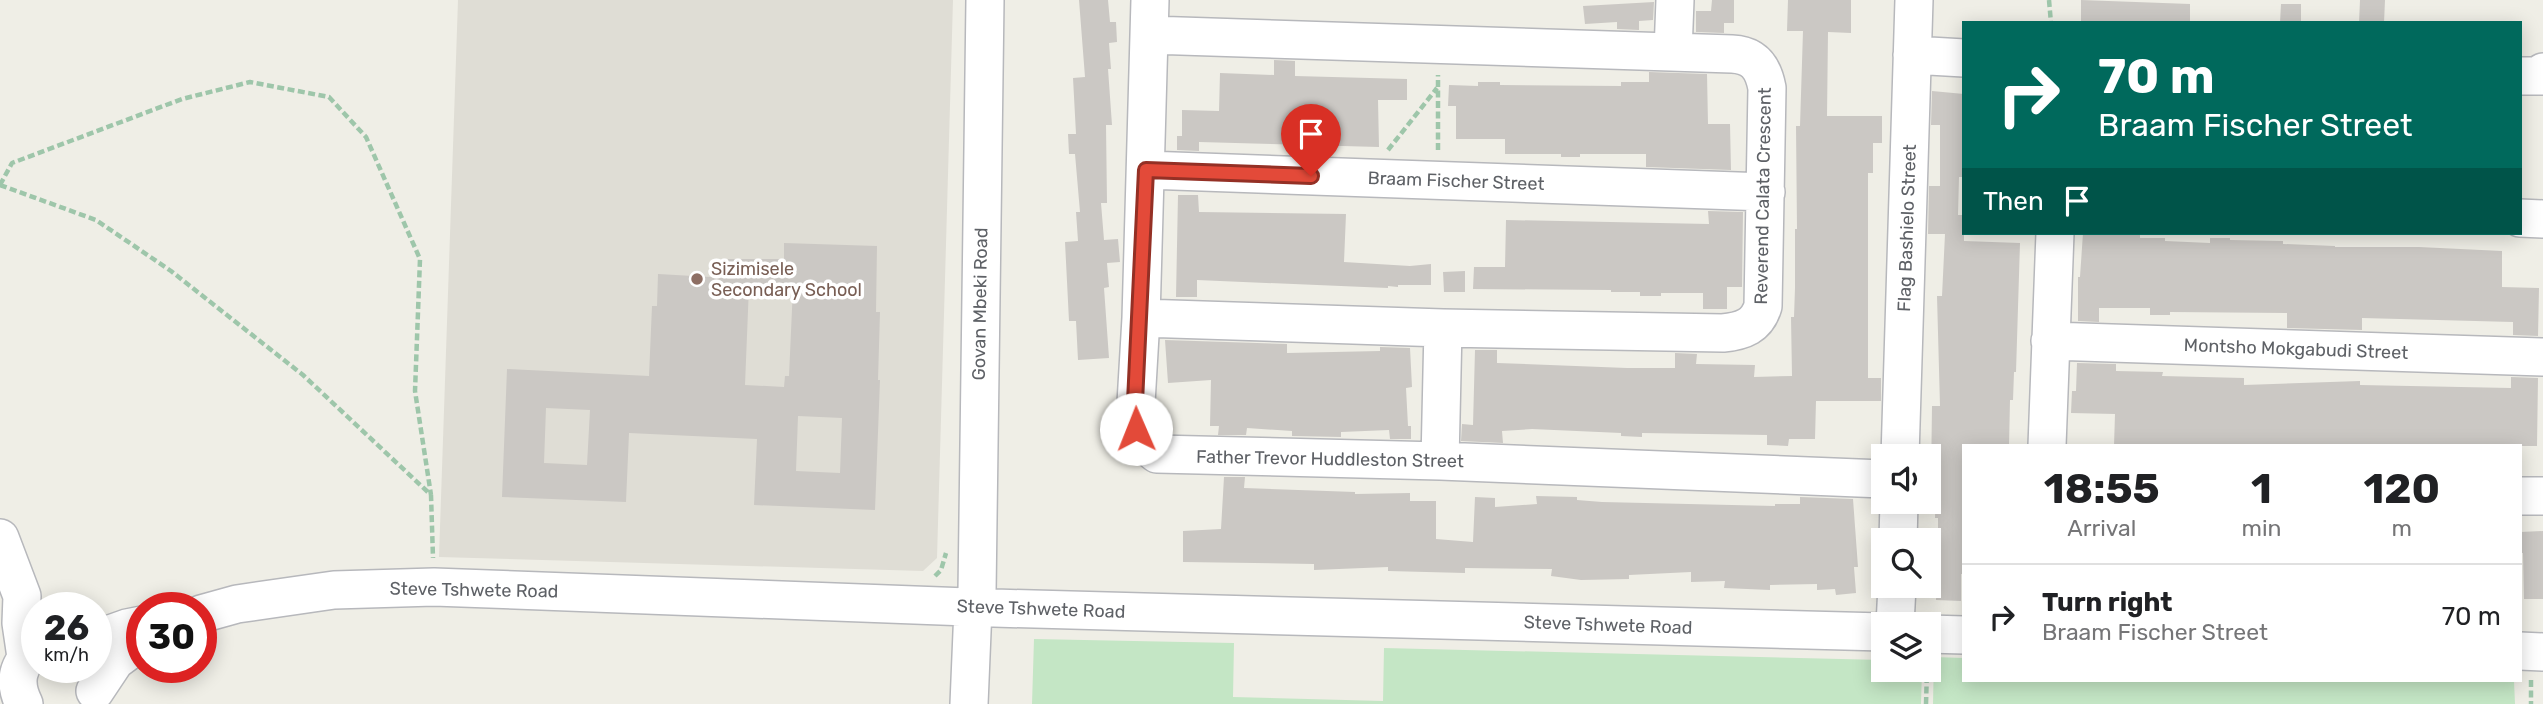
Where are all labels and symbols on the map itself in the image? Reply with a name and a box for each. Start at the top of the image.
street label: Reverend Calata Crescent [1750,87,1776,305]
pin [1281,104,1341,176]
street label: Flag Bashielo Street [1893,144,1921,312]
street label: Braam Fischer Street [1367,167,1545,195]
street label: Govan Mbeki Road [968,227,992,381]
place label: Sizimisele Secondary School [711,258,862,301]
marker: Sizimisele Secondary School [689,271,705,287]
street label: Montsho Mokgabudi Street [2183,334,2409,364]
position arrow [1099,392,1173,466]
street label: Father Trevor Huddleston Street [1196,446,1464,472]
street label: Steve Tshwete Road [389,578,559,602]
speed limit sign: 30 [126,592,217,683]
street label: Steve Tshwete Road [956,595,1126,623]
street label: Steve Tshwete Road [1523,611,1693,639]

